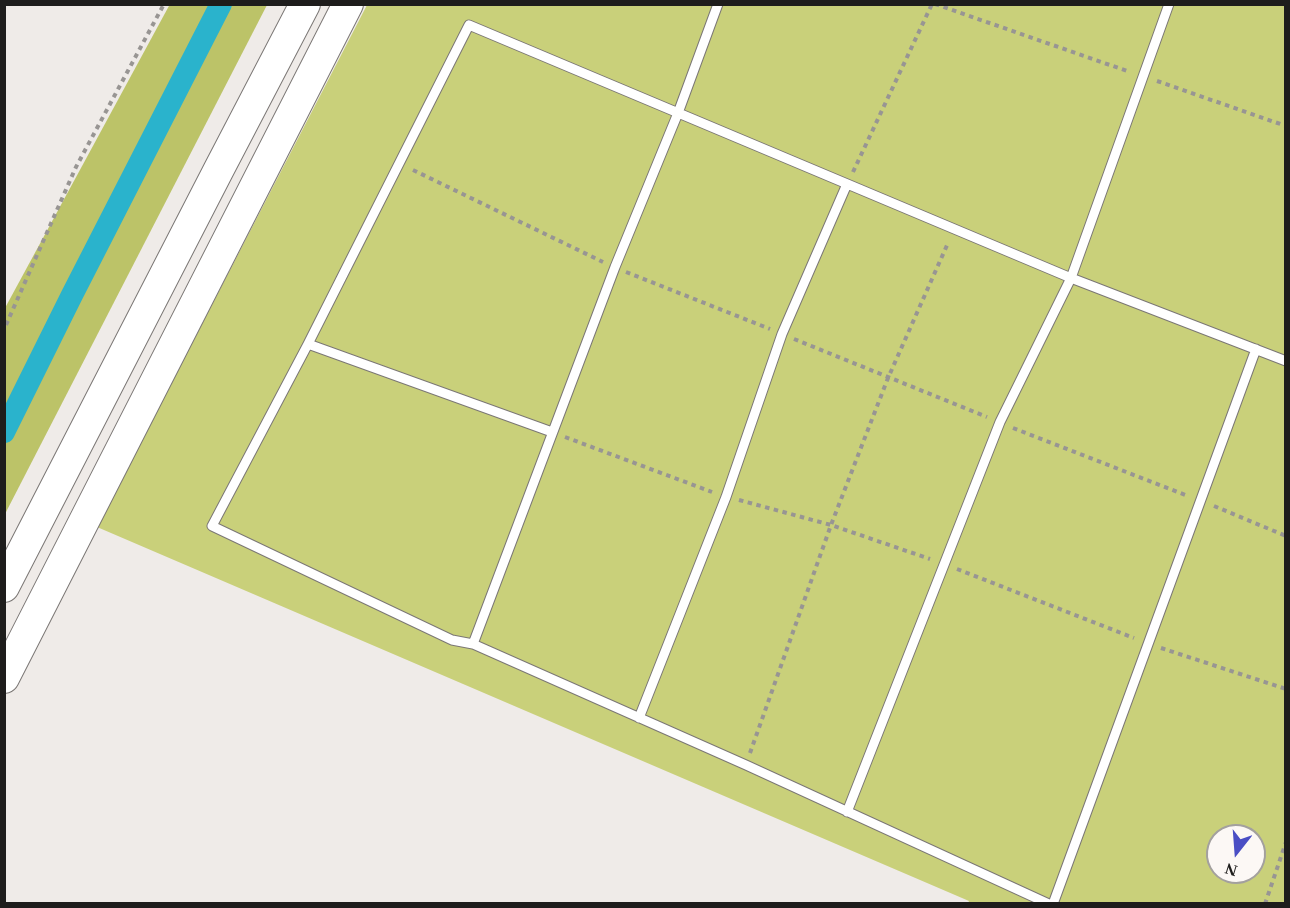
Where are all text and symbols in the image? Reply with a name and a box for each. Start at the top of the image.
north arrow [1206,824,1266,884]
text: N [1223,860,1239,880]

